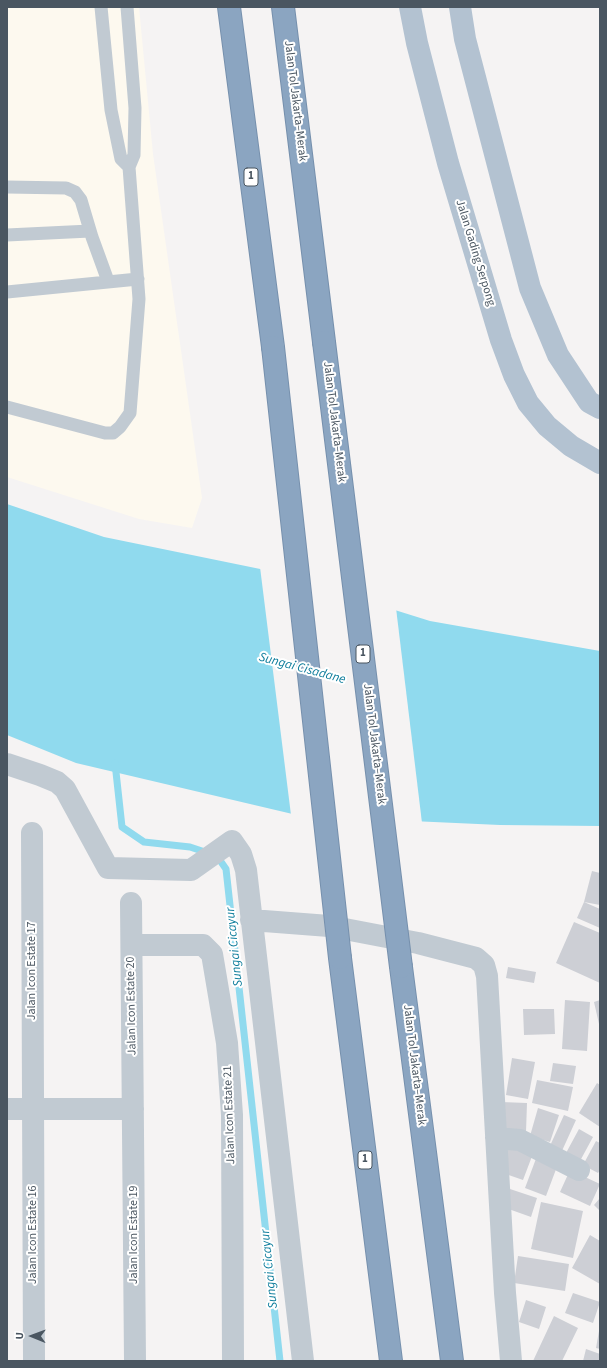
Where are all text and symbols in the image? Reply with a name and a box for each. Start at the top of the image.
street label: Jalan Tol Jakarta–Merak [280,40,310,162]
road number: 1 [244,168,258,186]
street label: Jalan Gading Serpong [452,198,498,308]
street label: Jalan Tol Jakarta–Merak [319,361,349,483]
road number: 1 [356,645,370,663]
water label: Sungai Cisadane [257,650,347,688]
street label: Jalan Tol Jakarta–Merak [359,683,389,805]
water label: Sungai Cicayur [223,907,247,987]
street label: Jalan Icon Estate 17 [25,922,39,1020]
street label: Jalan Icon Estate 20 [124,957,140,1055]
street label: Jalan Tol Jakarta–Merak [399,1004,429,1126]
street label: Jalan Icon Estate 21 [221,1065,239,1165]
road number: 1 [358,1151,372,1169]
street label: Jalan Icon Estate 16 [26,1186,40,1284]
street label: Jalan Icon Estate 19 [127,1186,141,1284]
water label: Sungai Cicayur [258,1229,282,1309]
north arrow [12,1316,52,1356]
text: U [12,1332,27,1340]

